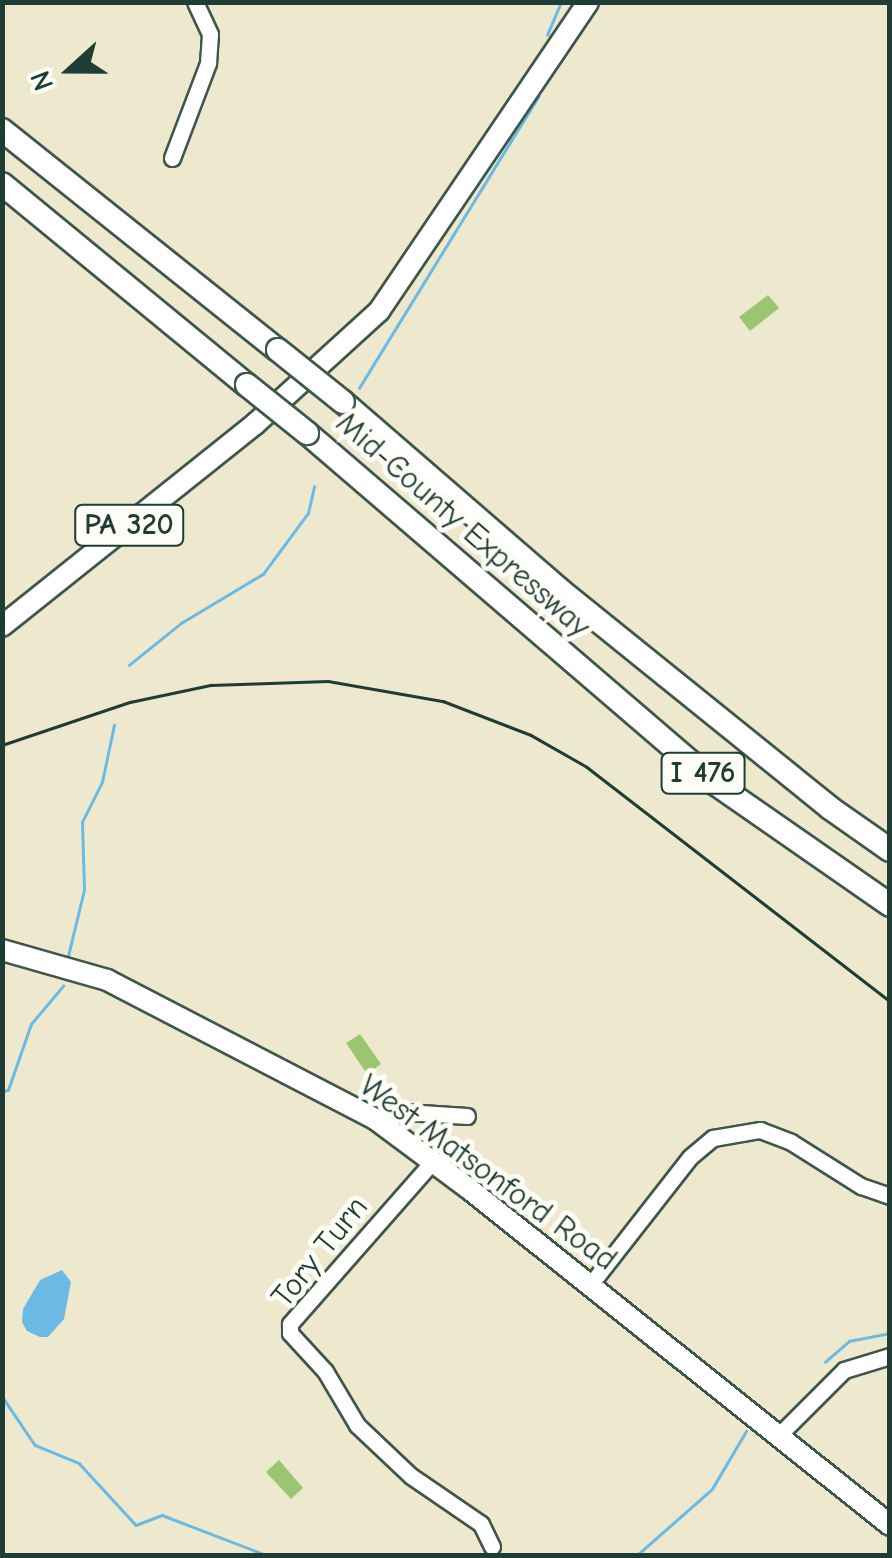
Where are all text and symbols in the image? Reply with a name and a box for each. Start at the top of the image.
north arrow [20,20,120,120]
text: N [24,66,60,95]
street label: Mid-County Expressway [328,404,598,646]
road number: PA 320 [74,500,184,550]
road number: I 476 [660,748,746,798]
street label: West Matsonford Road [352,1067,624,1279]
street label: Tory Turn [264,1189,376,1315]

